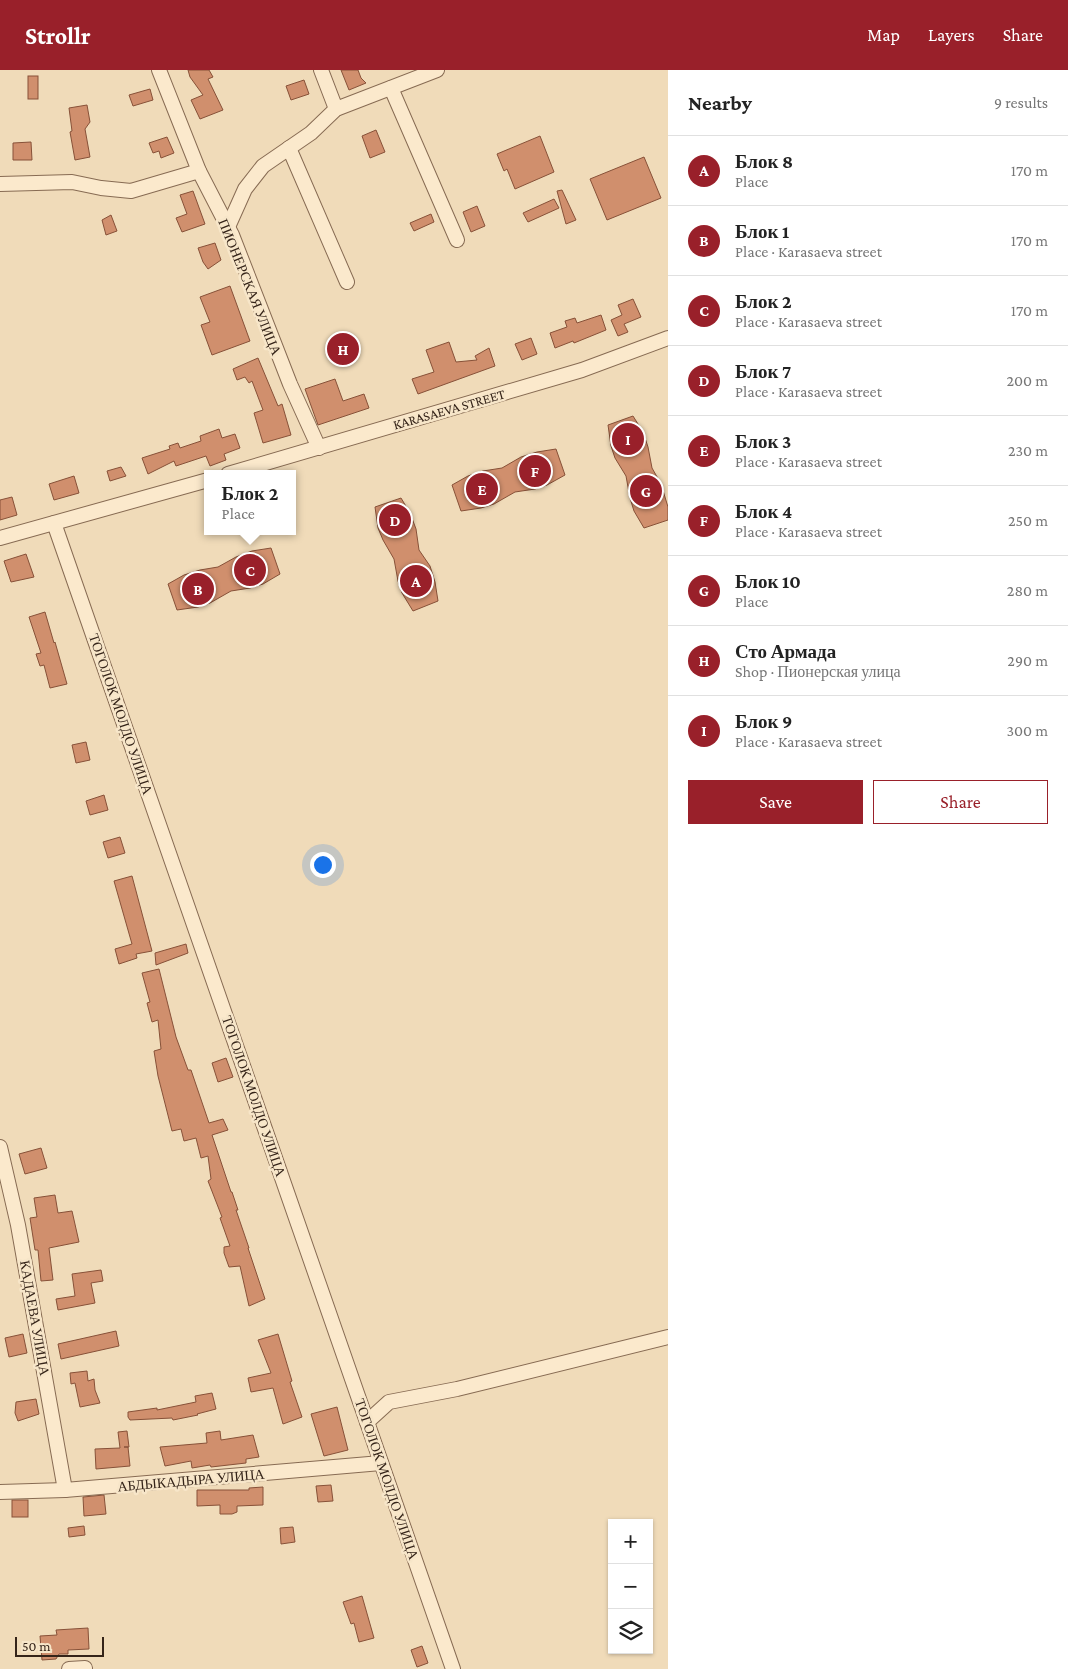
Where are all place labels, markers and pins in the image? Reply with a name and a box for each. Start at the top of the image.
pin: H [327,330,359,368]
pin: I [612,420,644,458]
pin: F [519,452,551,490]
pin: E [466,470,498,508]
pin: G [630,472,662,510]
pin: D [379,501,411,539]
pin: C [234,551,266,589]
pin: A [400,562,432,600]
pin: B [182,570,214,608]

